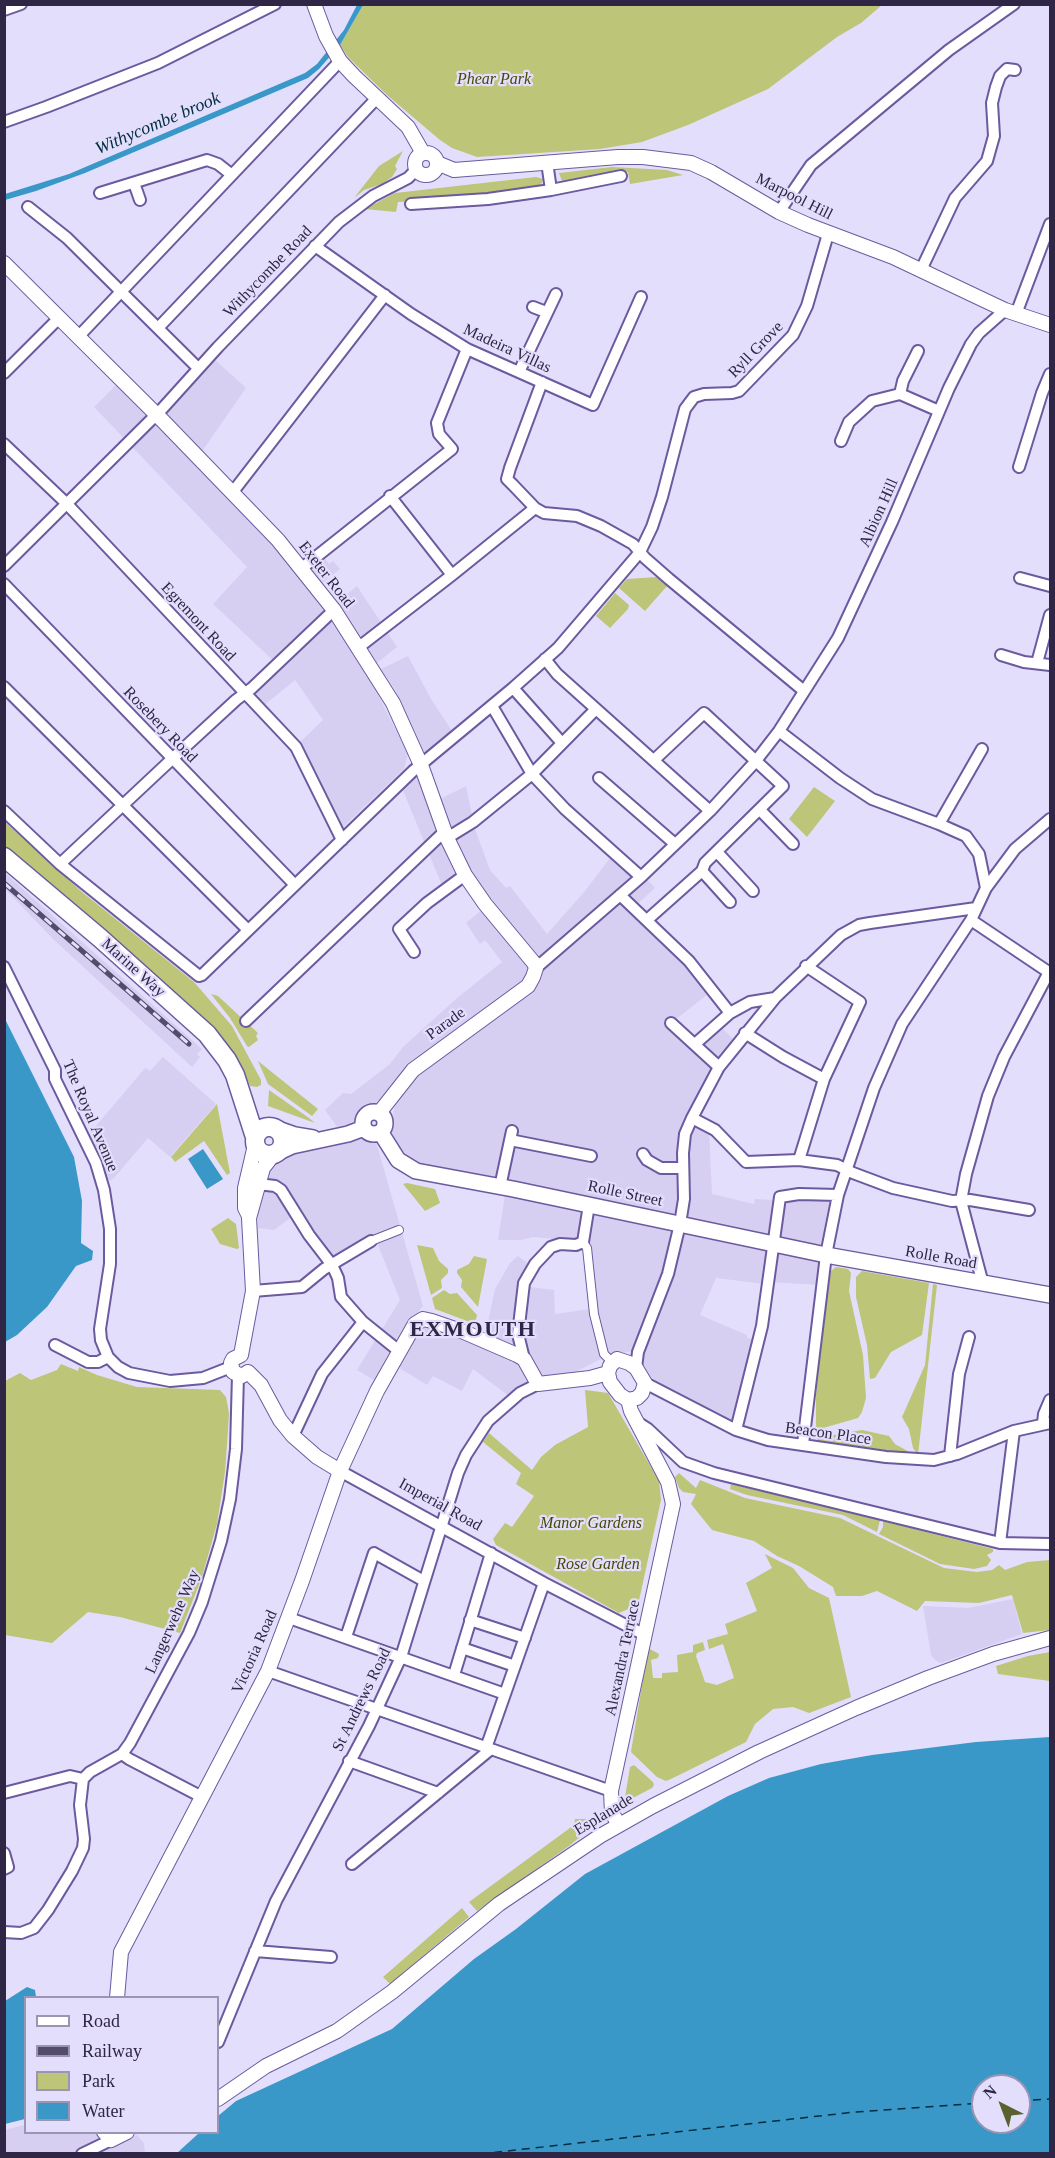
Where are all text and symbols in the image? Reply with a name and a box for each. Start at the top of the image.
park label: Phear Park [457,70,531,90]
water label: Withycombe brook [92,88,224,160]
street label: Marpool Hill [752,169,836,225]
street label: Withycombe Road [219,222,317,322]
street label: Ryll Grove [724,318,788,382]
street label: Madeira Villas [460,320,554,378]
street label: Albion Hill [855,476,903,550]
street label: Exeter Road [294,538,358,612]
street label: Egremont Road [157,579,239,665]
street label: Rosebery Road [119,683,201,767]
street label: Marine Way [97,934,169,1002]
street label: Parade [423,1003,469,1045]
street label: The Royal Avenue [58,1057,122,1175]
street label: Rolle Street [586,1177,664,1211]
street label: Rolle Road [904,1242,978,1274]
district label: EXMOUTH [410,1317,536,1343]
street label: Beacon Place [784,1418,872,1450]
street label: Imperial Road [395,1474,485,1536]
park label: Manor Gardens [540,1514,642,1534]
park label: Rose Garden [556,1555,640,1575]
street label: Langerwehe Way [141,1567,205,1677]
street label: Alexandra Terrace [601,1598,645,1718]
street label: Victoria Road [228,1607,282,1697]
street label: St Andrews Road [329,1645,395,1755]
street label: Esplanade [571,1790,637,1840]
legend [24,1996,219,2134]
text: Road [82,2011,120,2031]
text: Railway [82,2041,142,2061]
text: Park [82,2071,115,2091]
north arrow [971,2074,1031,2134]
text: N [980,2082,1000,2102]
text: Water [82,2101,125,2121]

